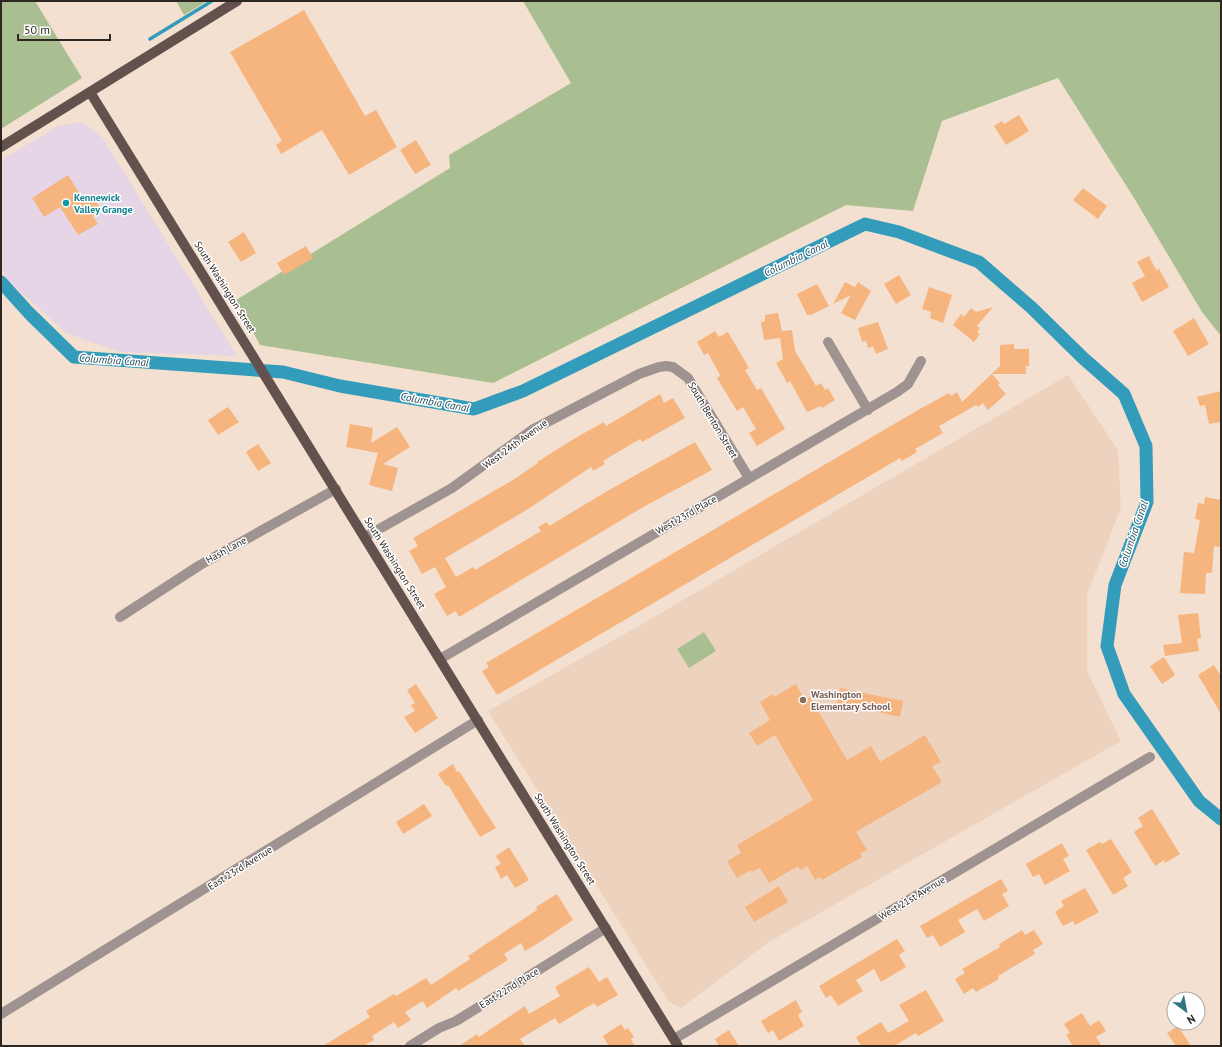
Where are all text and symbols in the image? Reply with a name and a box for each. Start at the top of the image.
scale bar [18,16,110,42]
text: 50 m [24,22,50,37]
place label: Kennewick Valley Grange [73,191,133,216]
marker: Kennewick Valley Grange [61,198,71,208]
water label: Columbia Canal [762,236,830,280]
street label: South Washington Street [191,239,259,336]
water label: Columbia Canal [79,351,149,369]
street label: South Benton Street [685,380,741,461]
water label: Columbia Canal [399,389,471,415]
street label: West 24th Avenue [480,416,550,472]
street label: West 23rd Place [653,492,719,538]
water label: Columbia Canal [1115,499,1151,569]
street label: South Washington Street [361,515,429,612]
street label: Hash Lane [203,534,249,566]
place label: Washington Elementary School [811,688,891,713]
marker: Washington Elementary School [798,695,808,705]
street label: South Washington Street [531,791,599,888]
street label: East 23rd Avenue [205,843,275,893]
street label: West 21st Avenue [876,873,948,923]
street label: East 22nd Place [477,965,541,1011]
north arrow [1166,991,1206,1031]
text: N [1185,1012,1198,1027]

